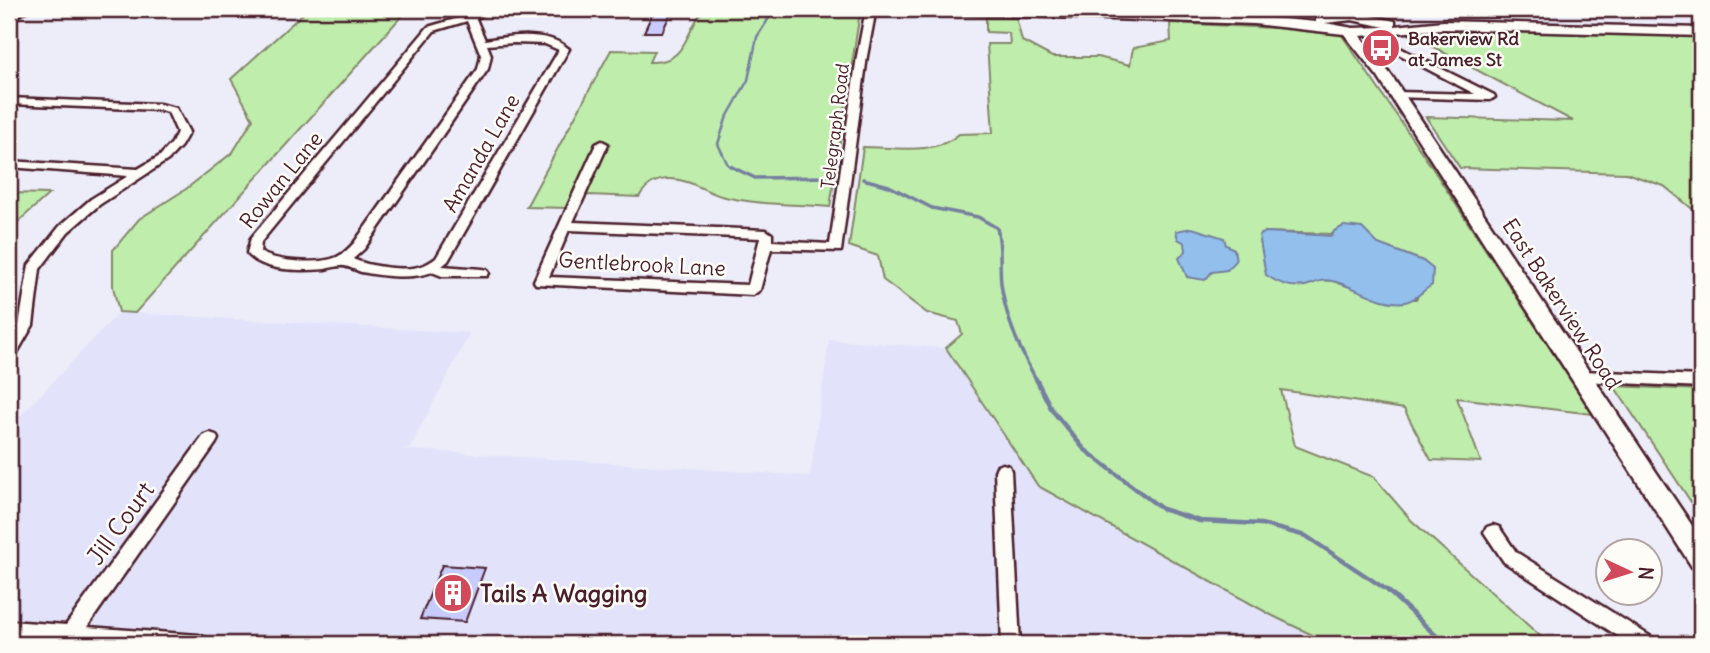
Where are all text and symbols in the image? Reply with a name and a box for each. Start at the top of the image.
bus stop icon: Bakerview Rd at James St [1360,27,1402,69]
place label: Bakerview Rd at James St [1408,27,1519,71]
street label: Telegraph Road [816,62,854,190]
street label: Amanda Lane [436,89,526,217]
street label: Rowan Lane [234,126,328,234]
street label: East Bakerview Road [1497,213,1627,395]
street label: Gentlebrook Lane [558,246,726,282]
street label: Jill Court [80,476,160,570]
north arrow [1594,538,1664,608]
text: N [1634,566,1658,581]
building icon: Tails A Wagging [432,572,474,614]
place label: Tails A Wagging [480,578,647,608]

